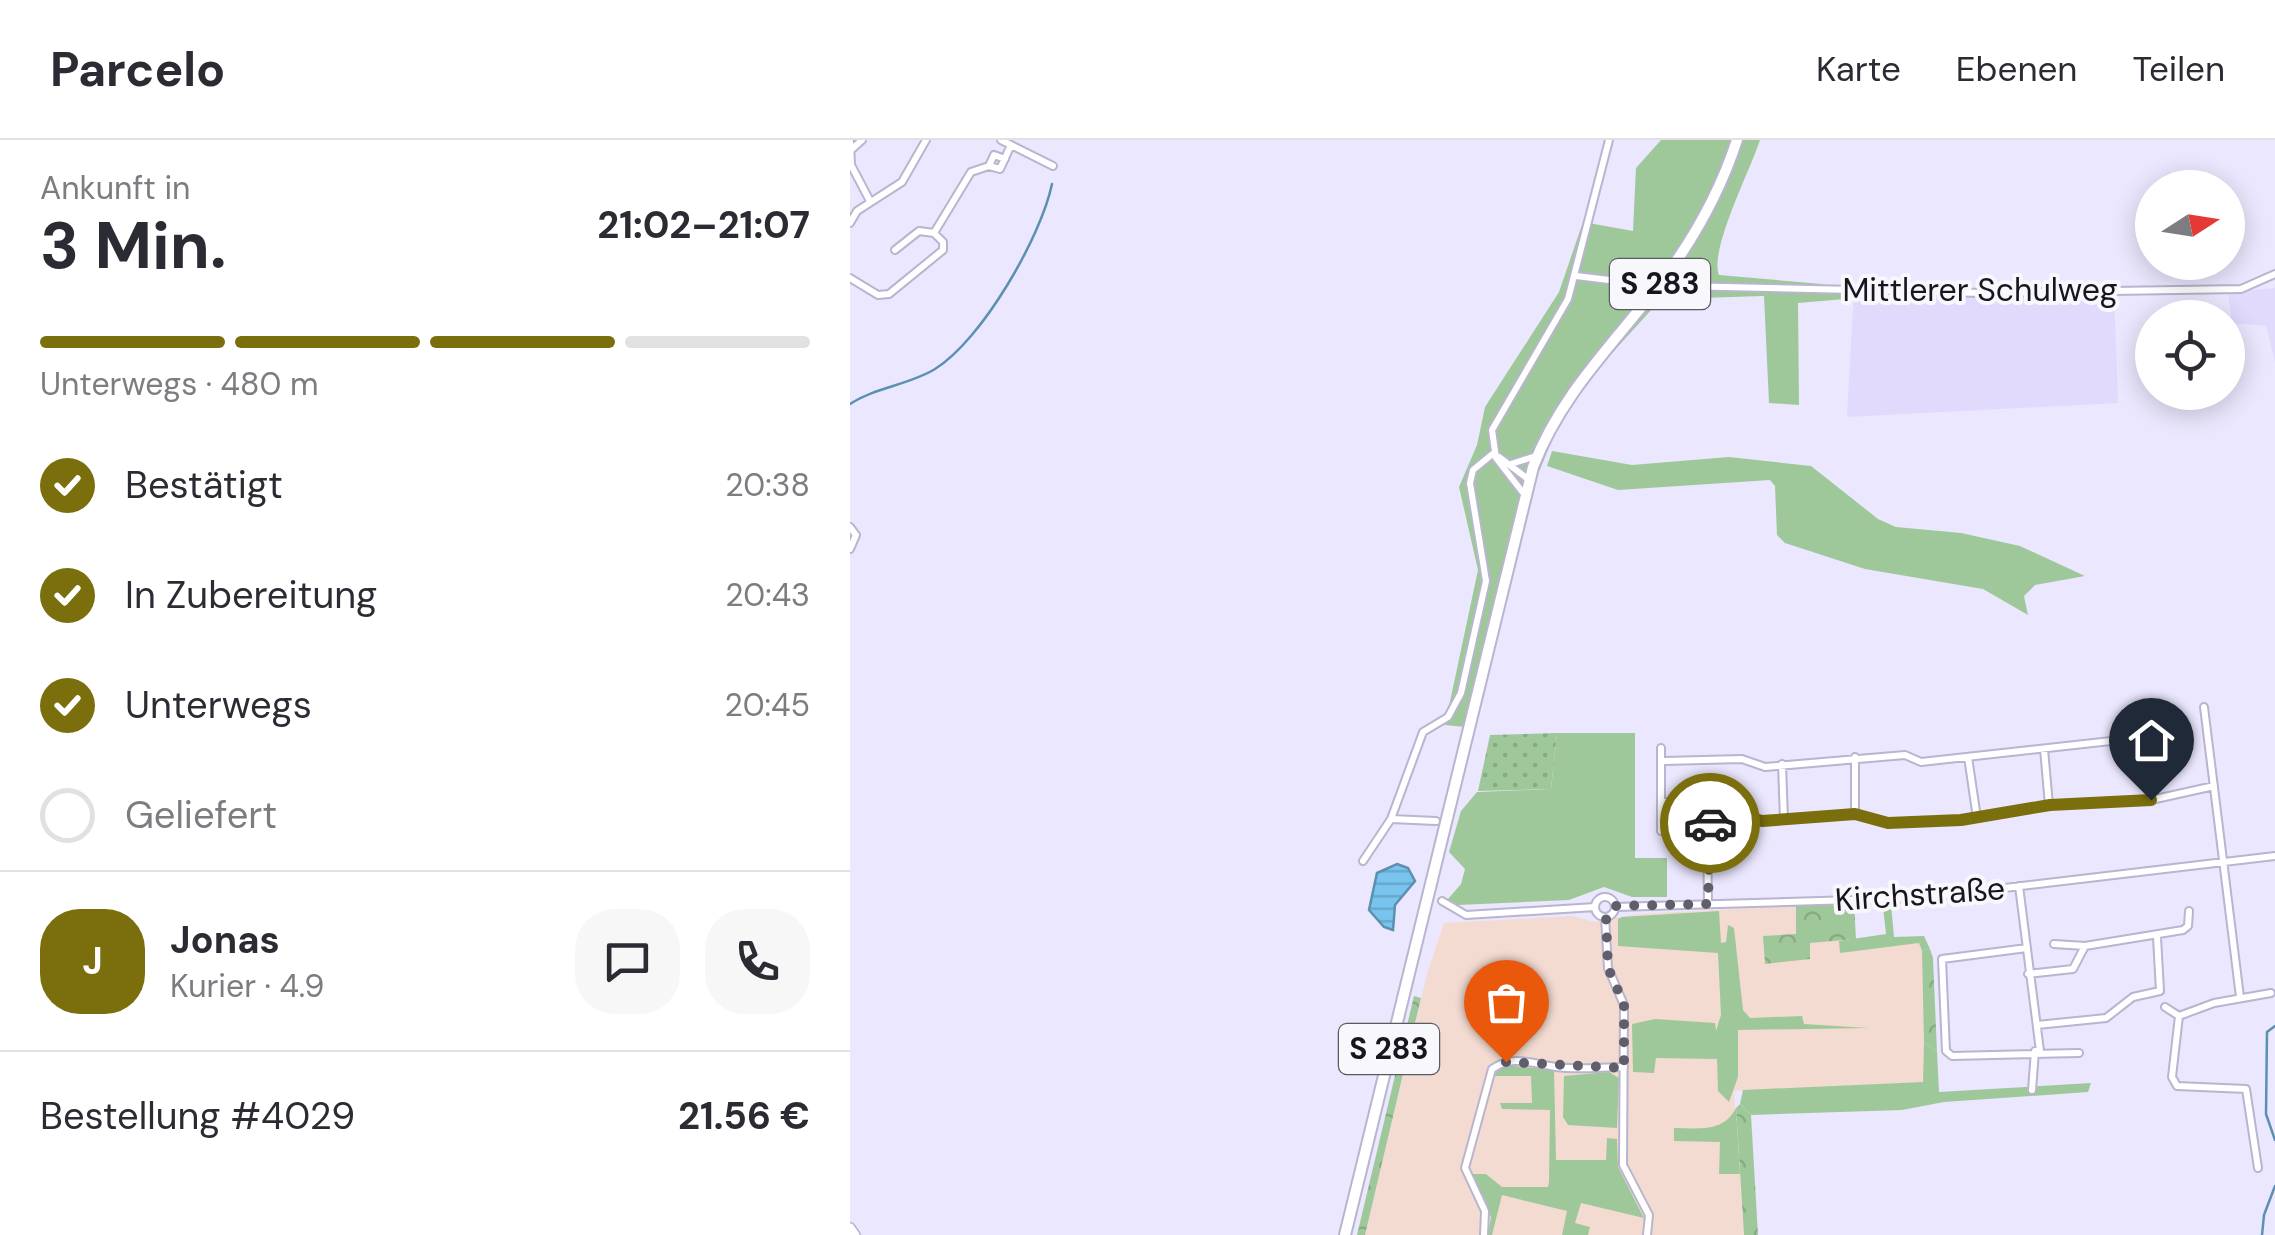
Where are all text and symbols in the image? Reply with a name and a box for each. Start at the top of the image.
text: Parcelo [50,38,225,101]
text: Karte [1816,46,1901,92]
text: Ebenen [1956,46,2077,92]
text: Teilen [2132,46,2225,92]
text: Ankunft in [40,167,190,209]
north arrow [2135,170,2245,280]
map controls [2135,170,2245,410]
text: 21:02–21:07 [597,200,810,250]
text: 3 Min. [40,204,226,288]
road number: S 283 [1610,259,1710,309]
street label: Mittlerer Schulweg [1842,269,2118,311]
button: locate [2135,300,2245,410]
text: Unterwegs · 480 m [40,363,318,405]
icon: check [40,458,95,513]
text: Bestätigt [125,460,283,510]
text: 20:38 [725,464,810,506]
icon: check [40,568,95,623]
text: In Zubereitung [125,570,377,620]
text: 20:43 [725,574,810,616]
icon: check [40,678,95,733]
text: Unterwegs [125,680,312,730]
text: 20:45 [725,684,810,726]
pin [2109,698,2194,801]
icon: home [2124,713,2179,768]
courier [1660,773,1760,873]
text: Geliefert [125,790,277,840]
icon: car [1683,796,1738,851]
street label: Kirchstraße [1834,867,2006,921]
button: chat [575,909,680,1014]
button: phone [705,909,810,1014]
text: Jonas [170,915,280,965]
text: J [82,936,103,986]
pin [1464,960,1549,1063]
text: Kurier · 4.9 [170,965,324,1007]
icon: bag [1479,975,1534,1030]
road number: S 283 [1339,1024,1439,1074]
text: Bestellung #4029 [40,1091,355,1141]
text: 21.56 € [678,1091,810,1141]

